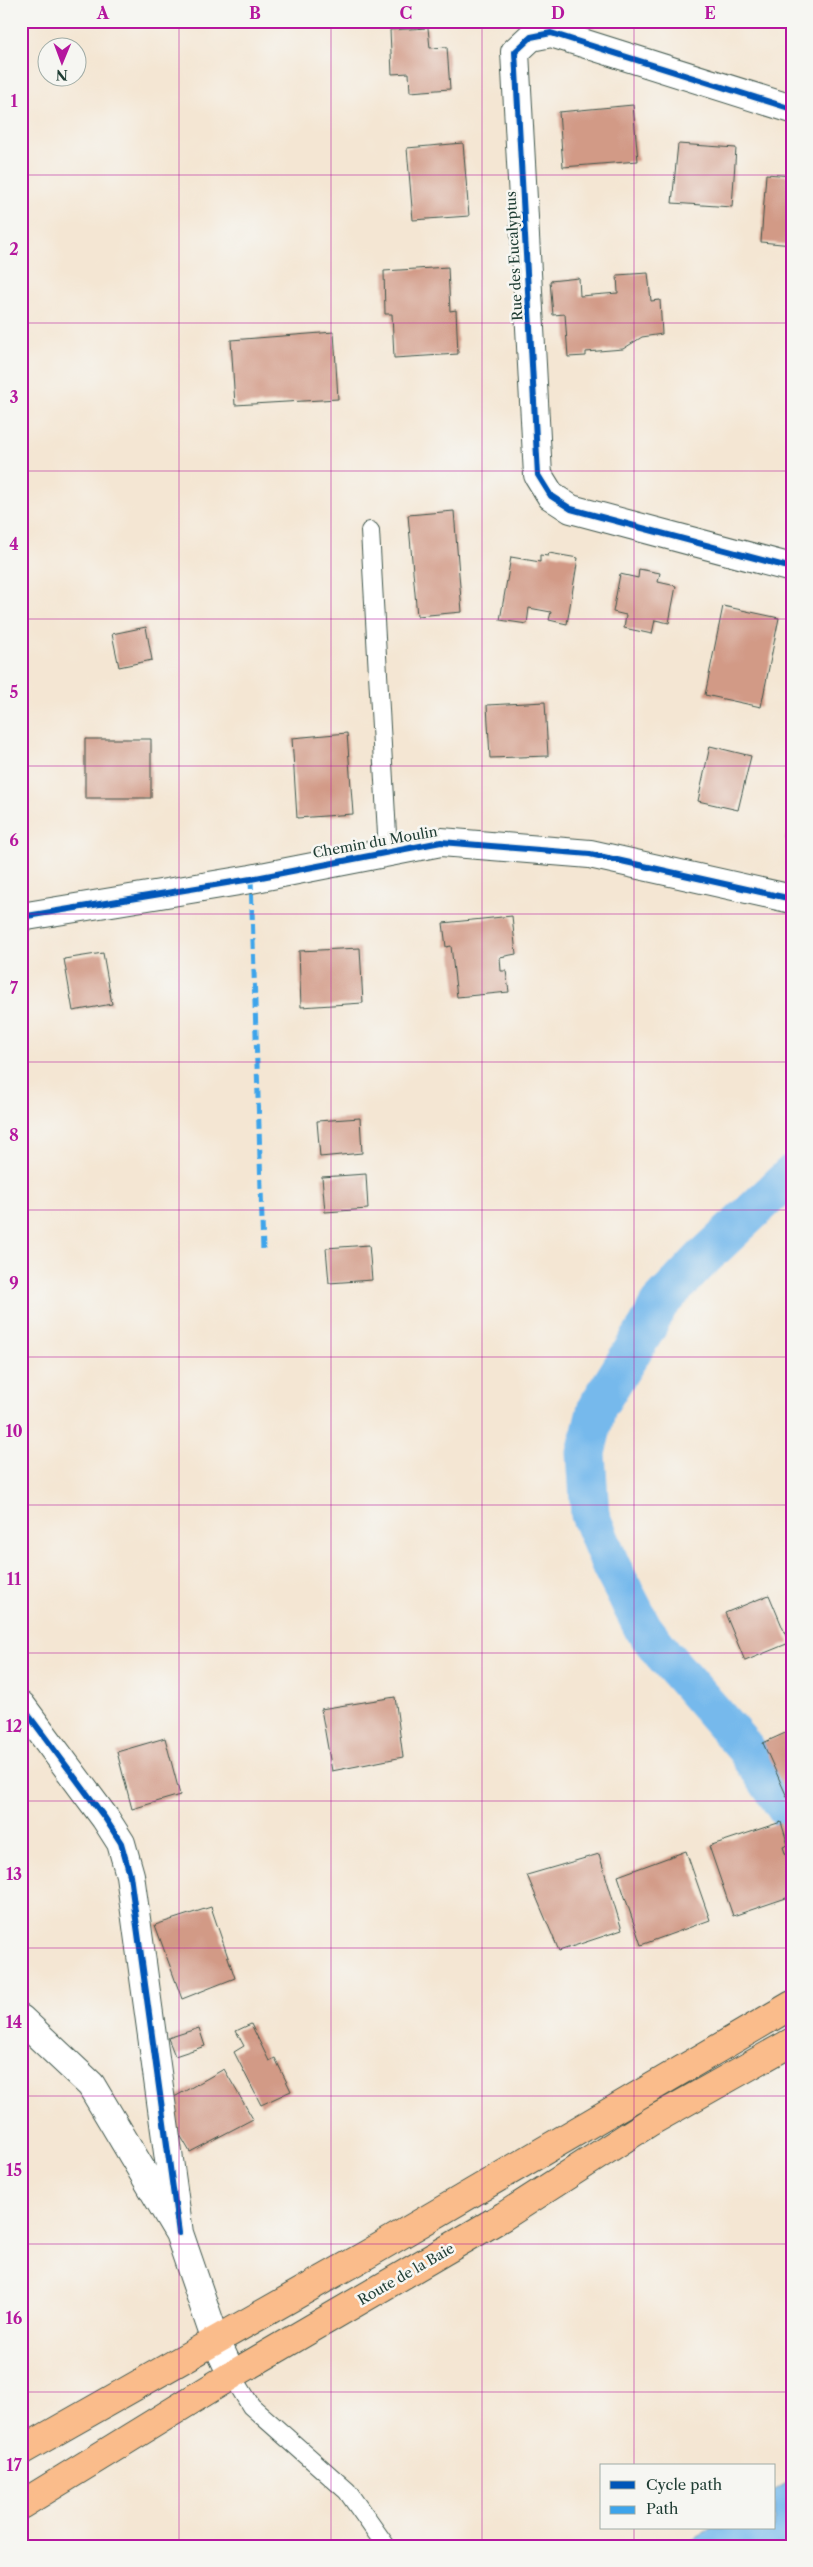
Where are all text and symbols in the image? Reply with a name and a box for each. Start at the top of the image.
text: A [96,3,110,23]
text: B [249,3,261,23]
text: C [400,3,412,23]
text: D [551,3,565,23]
text: E [704,3,716,23]
north arrow [38,38,88,88]
text: N [56,66,68,84]
text: 1 [10,91,18,111]
street label: Rue des Eucalyptus [502,191,526,321]
text: 2 [9,239,19,259]
text: 3 [9,387,19,407]
text: 4 [9,534,19,554]
text: 5 [10,682,19,702]
street label: Chemin du Moulin [311,822,439,862]
text: 6 [9,830,19,850]
text: 7 [10,978,19,998]
text: 8 [9,1125,19,1145]
text: 9 [9,1273,19,1293]
text: 10 [5,1421,23,1441]
text: 11 [7,1569,22,1589]
text: 12 [6,1716,22,1736]
text: 13 [6,1864,22,1884]
text: 14 [6,2012,22,2032]
text: 15 [6,2160,22,2180]
street label: Route de la Baie [355,2239,458,2309]
text: 16 [6,2308,23,2328]
text: 17 [6,2455,22,2475]
legend [600,2464,776,2530]
text: Cycle path [646,2475,723,2494]
text: Path [646,2499,679,2518]

